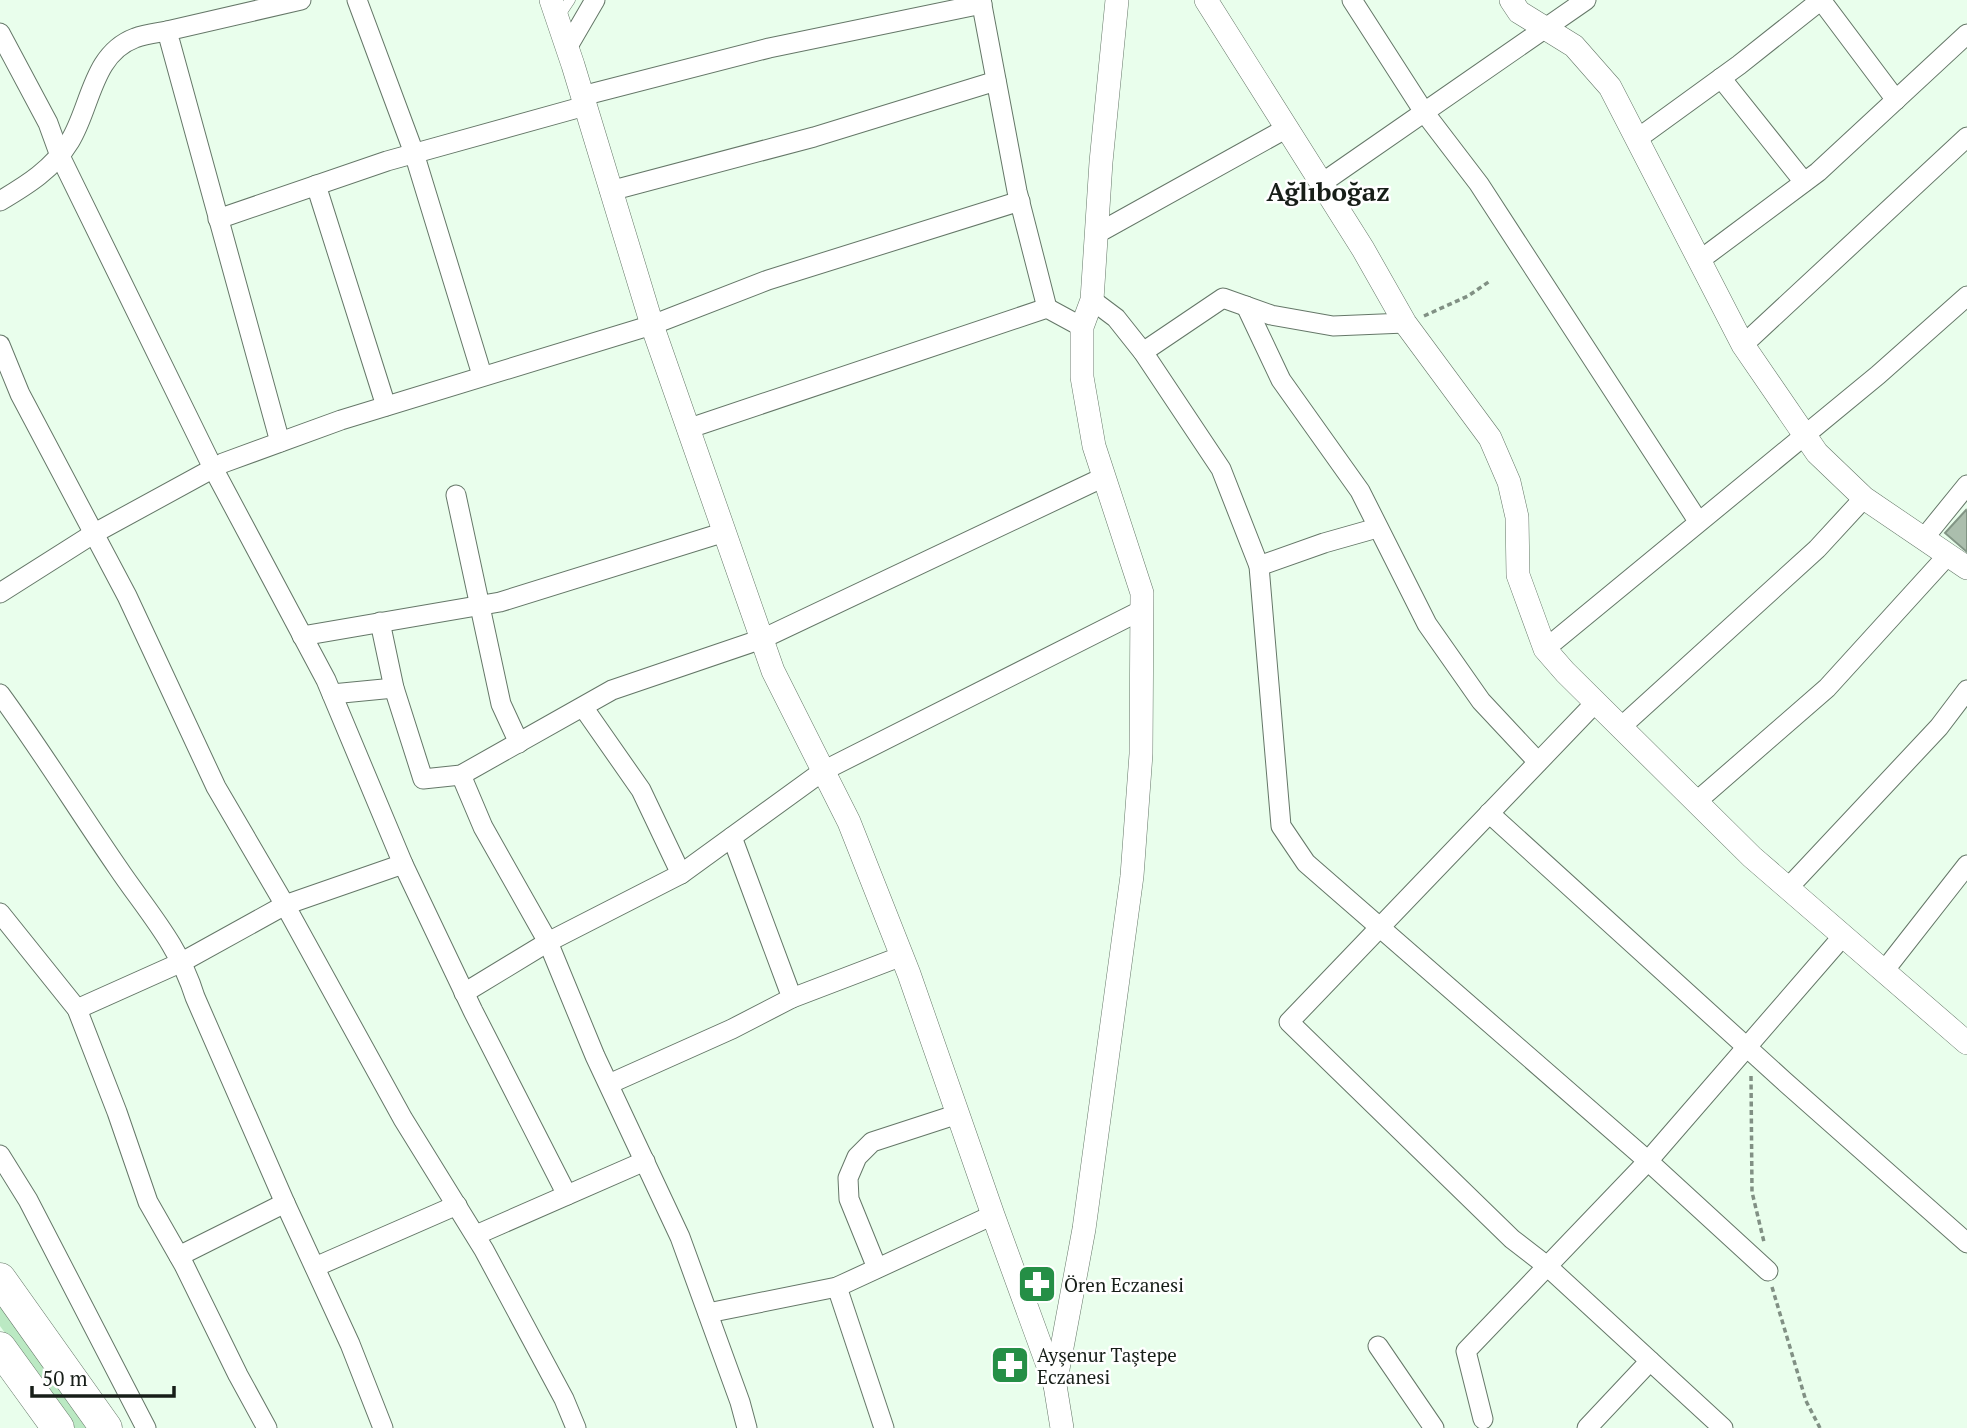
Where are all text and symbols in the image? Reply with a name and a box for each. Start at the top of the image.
district label: Ağlıboğaz [1266,174,1390,208]
pharmacy icon: Ören Eczanesi [1016,1263,1058,1305]
place label: Ören Eczanesi [1064,1272,1184,1297]
place label: Ayşenur Taştepe Eczanesi [1037,1342,1177,1389]
pharmacy icon: Ayşenur Taştepe Eczanesi [989,1344,1031,1386]
scale bar [32,1354,173,1398]
text: 50 m [42,1364,88,1392]

